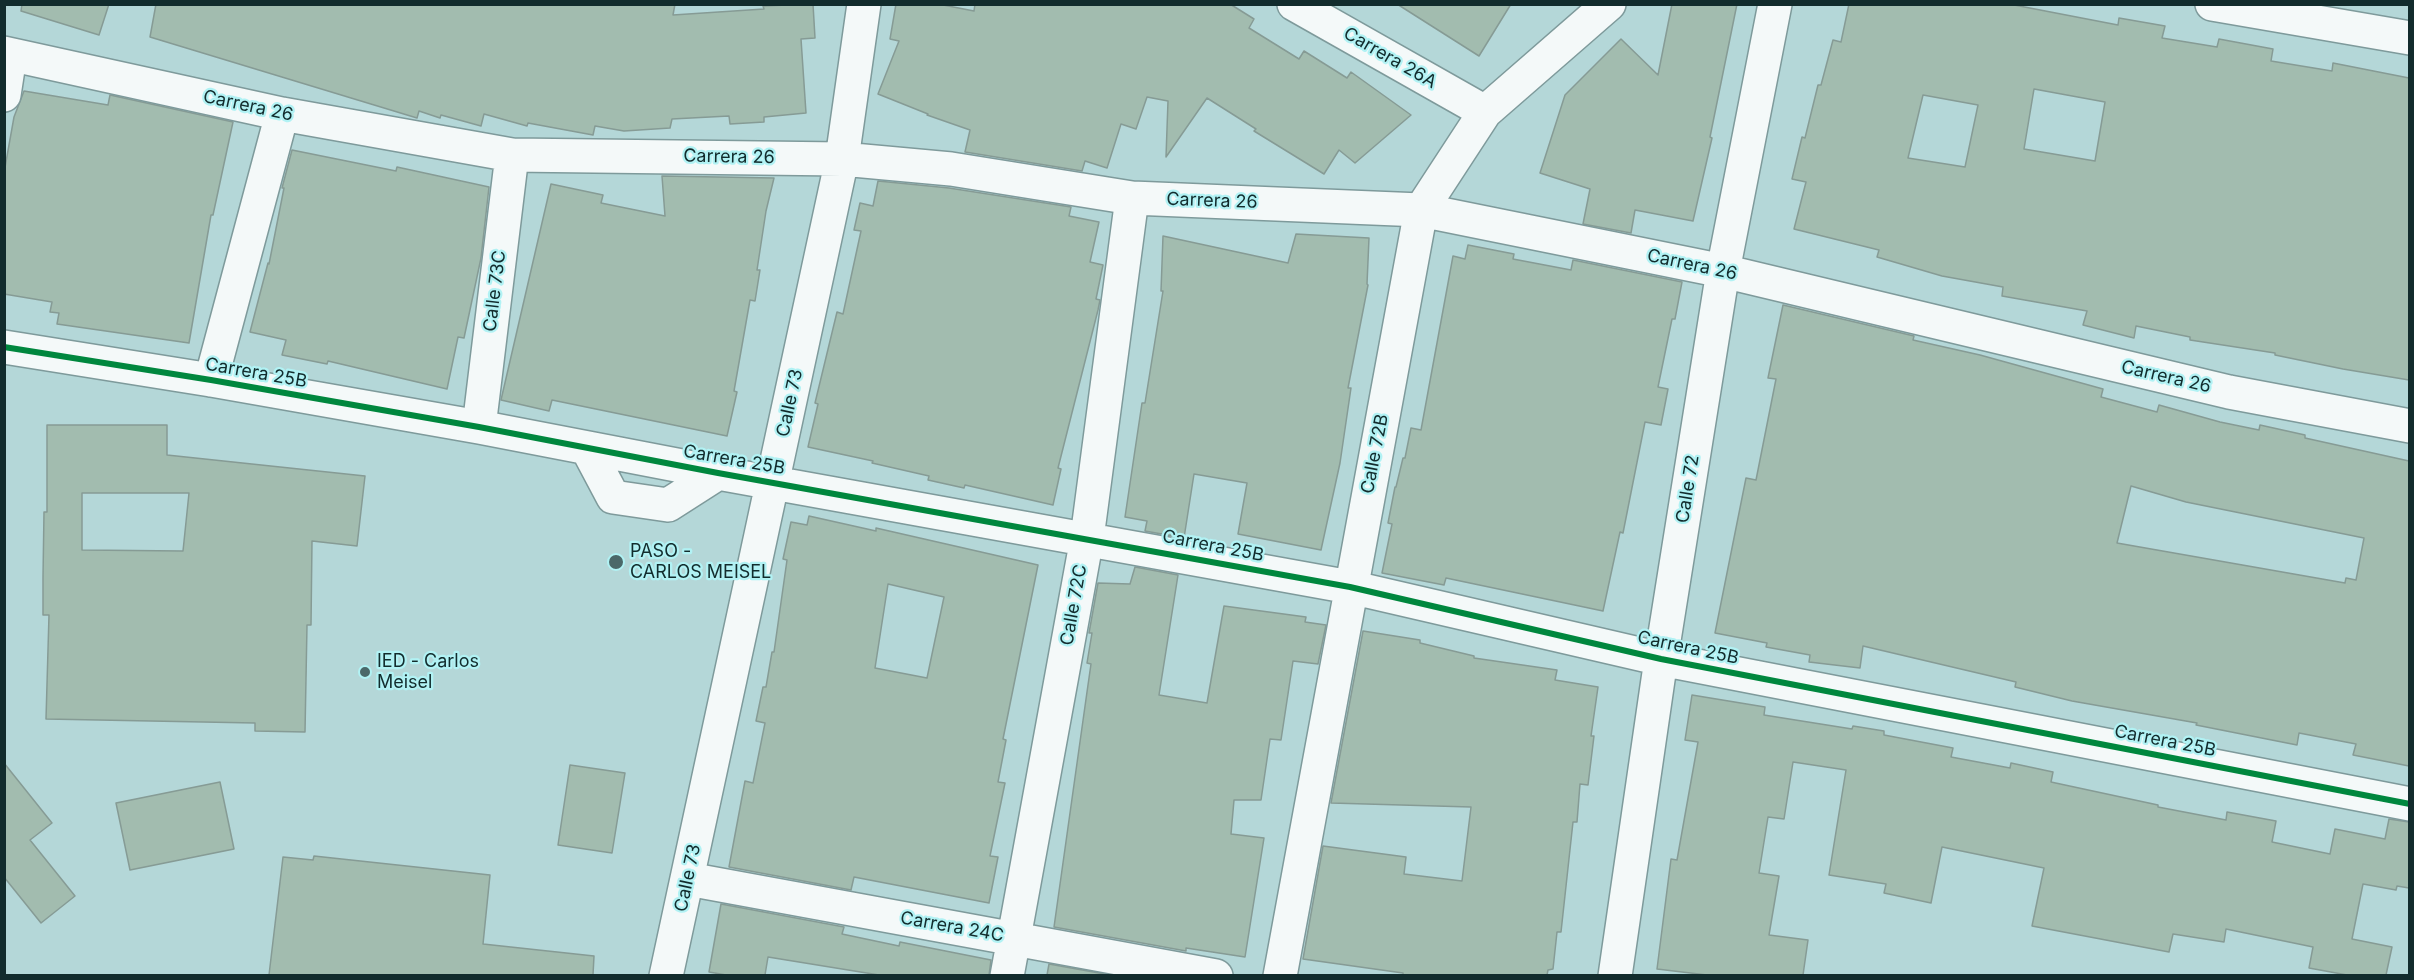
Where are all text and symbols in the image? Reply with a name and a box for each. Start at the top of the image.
street label: Carrera 26A [1340,23,1440,93]
street label: Carrera 26 [201,86,295,126]
street label: Carrera 26 [683,145,775,169]
street label: Carrera 26 [1166,189,1258,213]
street label: Carrera 26 [1645,245,1739,285]
street label: Calle 73C [479,249,511,333]
street label: Carrera 25B [203,353,309,393]
street label: Carrera 26 [2119,356,2213,398]
street label: Calle 73 [772,367,808,439]
street label: Calle 72B [1357,412,1393,496]
street label: Carrera 25B [681,440,787,480]
street label: Calle 72 [1672,453,1704,525]
street label: Carrera 25B [1160,526,1266,566]
place label: PASO - CARLOS MEISEL [630,541,771,584]
marker: PASO - CARLOS MEISEL [607,553,625,571]
street label: Calle 72C [1056,563,1092,647]
street label: Carrera 25B [1635,627,1741,669]
place label: IED - Carlos Meisel [377,651,479,694]
marker: IED - Carlos Meisel [358,665,372,679]
street label: Carrera 25B [2112,721,2218,761]
street label: Calle 73 [670,842,706,914]
street label: Carrera 24C [899,907,1005,947]

